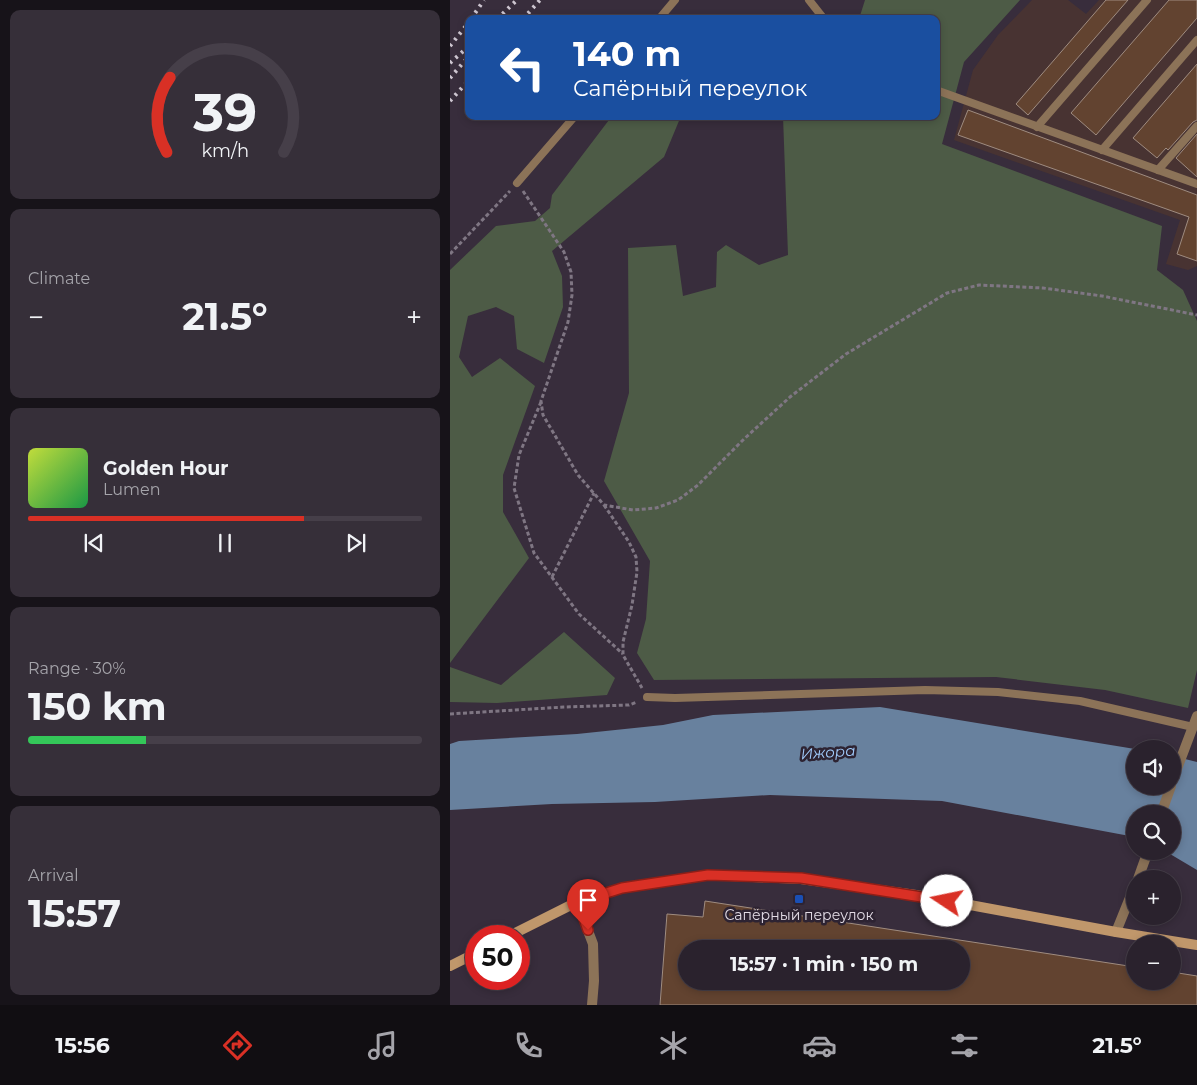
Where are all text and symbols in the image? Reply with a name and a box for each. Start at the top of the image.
text: 140 m [573,32,681,75]
icon: left [490,35,555,100]
text: Сапёрный переулок [573,75,807,102]
text: 39 [192,81,257,144]
text: km/h [201,140,249,161]
text: Climate [28,269,90,288]
text: 21.5° [182,293,268,340]
text: − [28,300,44,334]
text: + [406,300,422,334]
text: Golden Hour [103,457,229,480]
text: Lumen [103,480,161,499]
icon: previous [80,529,108,557]
icon: pause [211,529,239,557]
icon: next [342,529,370,557]
text: Range · 30% [28,659,126,678]
text: 150 km [28,683,167,730]
map controls [1126,740,1181,990]
button: sound [1126,740,1181,795]
water label: Ижора [800,741,856,763]
button: search [1126,805,1181,860]
text: Arrival [28,866,78,885]
button: + [1126,870,1181,925]
position arrow [920,874,972,926]
pin [567,879,609,930]
icon: arrive [574,886,602,914]
text: 15:57 [28,890,121,937]
marker: Сапёрный переулок [793,893,805,905]
place label: Сапёрный переулок [724,906,874,924]
speed limit sign: 50 [465,925,530,990]
button: − [1126,935,1181,990]
text: 15:57 · 1 min · 150 m [730,953,918,976]
icon: directions [220,1028,255,1063]
icon: music [365,1028,400,1063]
icon: phone [511,1028,546,1063]
icon: climate [656,1028,691,1063]
icon: car [802,1028,837,1063]
icon: filters [947,1028,982,1063]
text: 15:56 [55,1032,110,1059]
text: 21.5° [1092,1032,1142,1059]

